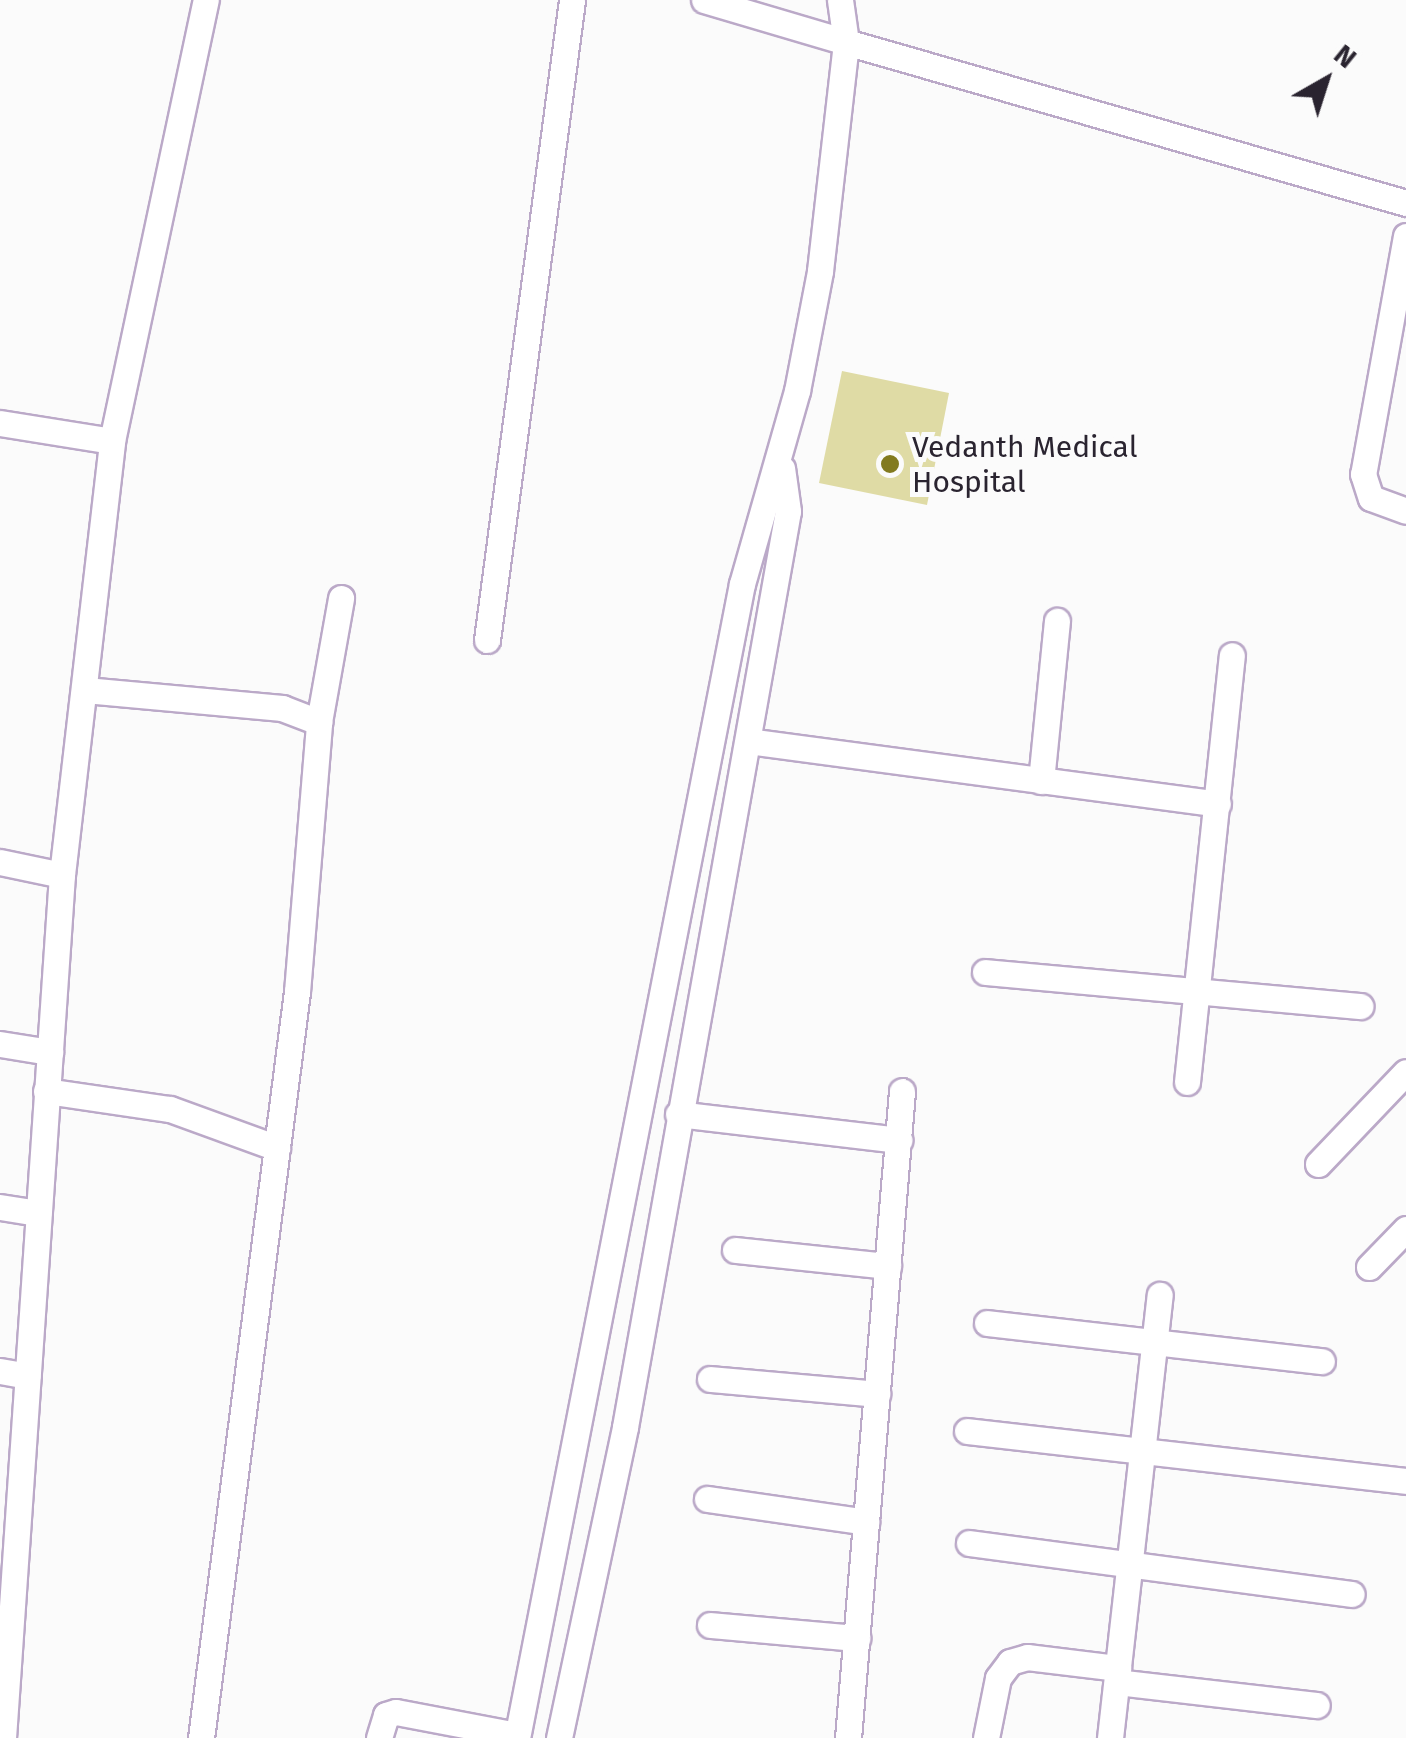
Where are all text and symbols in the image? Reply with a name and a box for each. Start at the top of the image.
north arrow [1276,30,1376,130]
text: N [1328,38,1363,75]
place label: Vedanth Medical Hospital [912,429,1137,500]
marker: Vedanth Medical Hospital [877,451,903,477]

